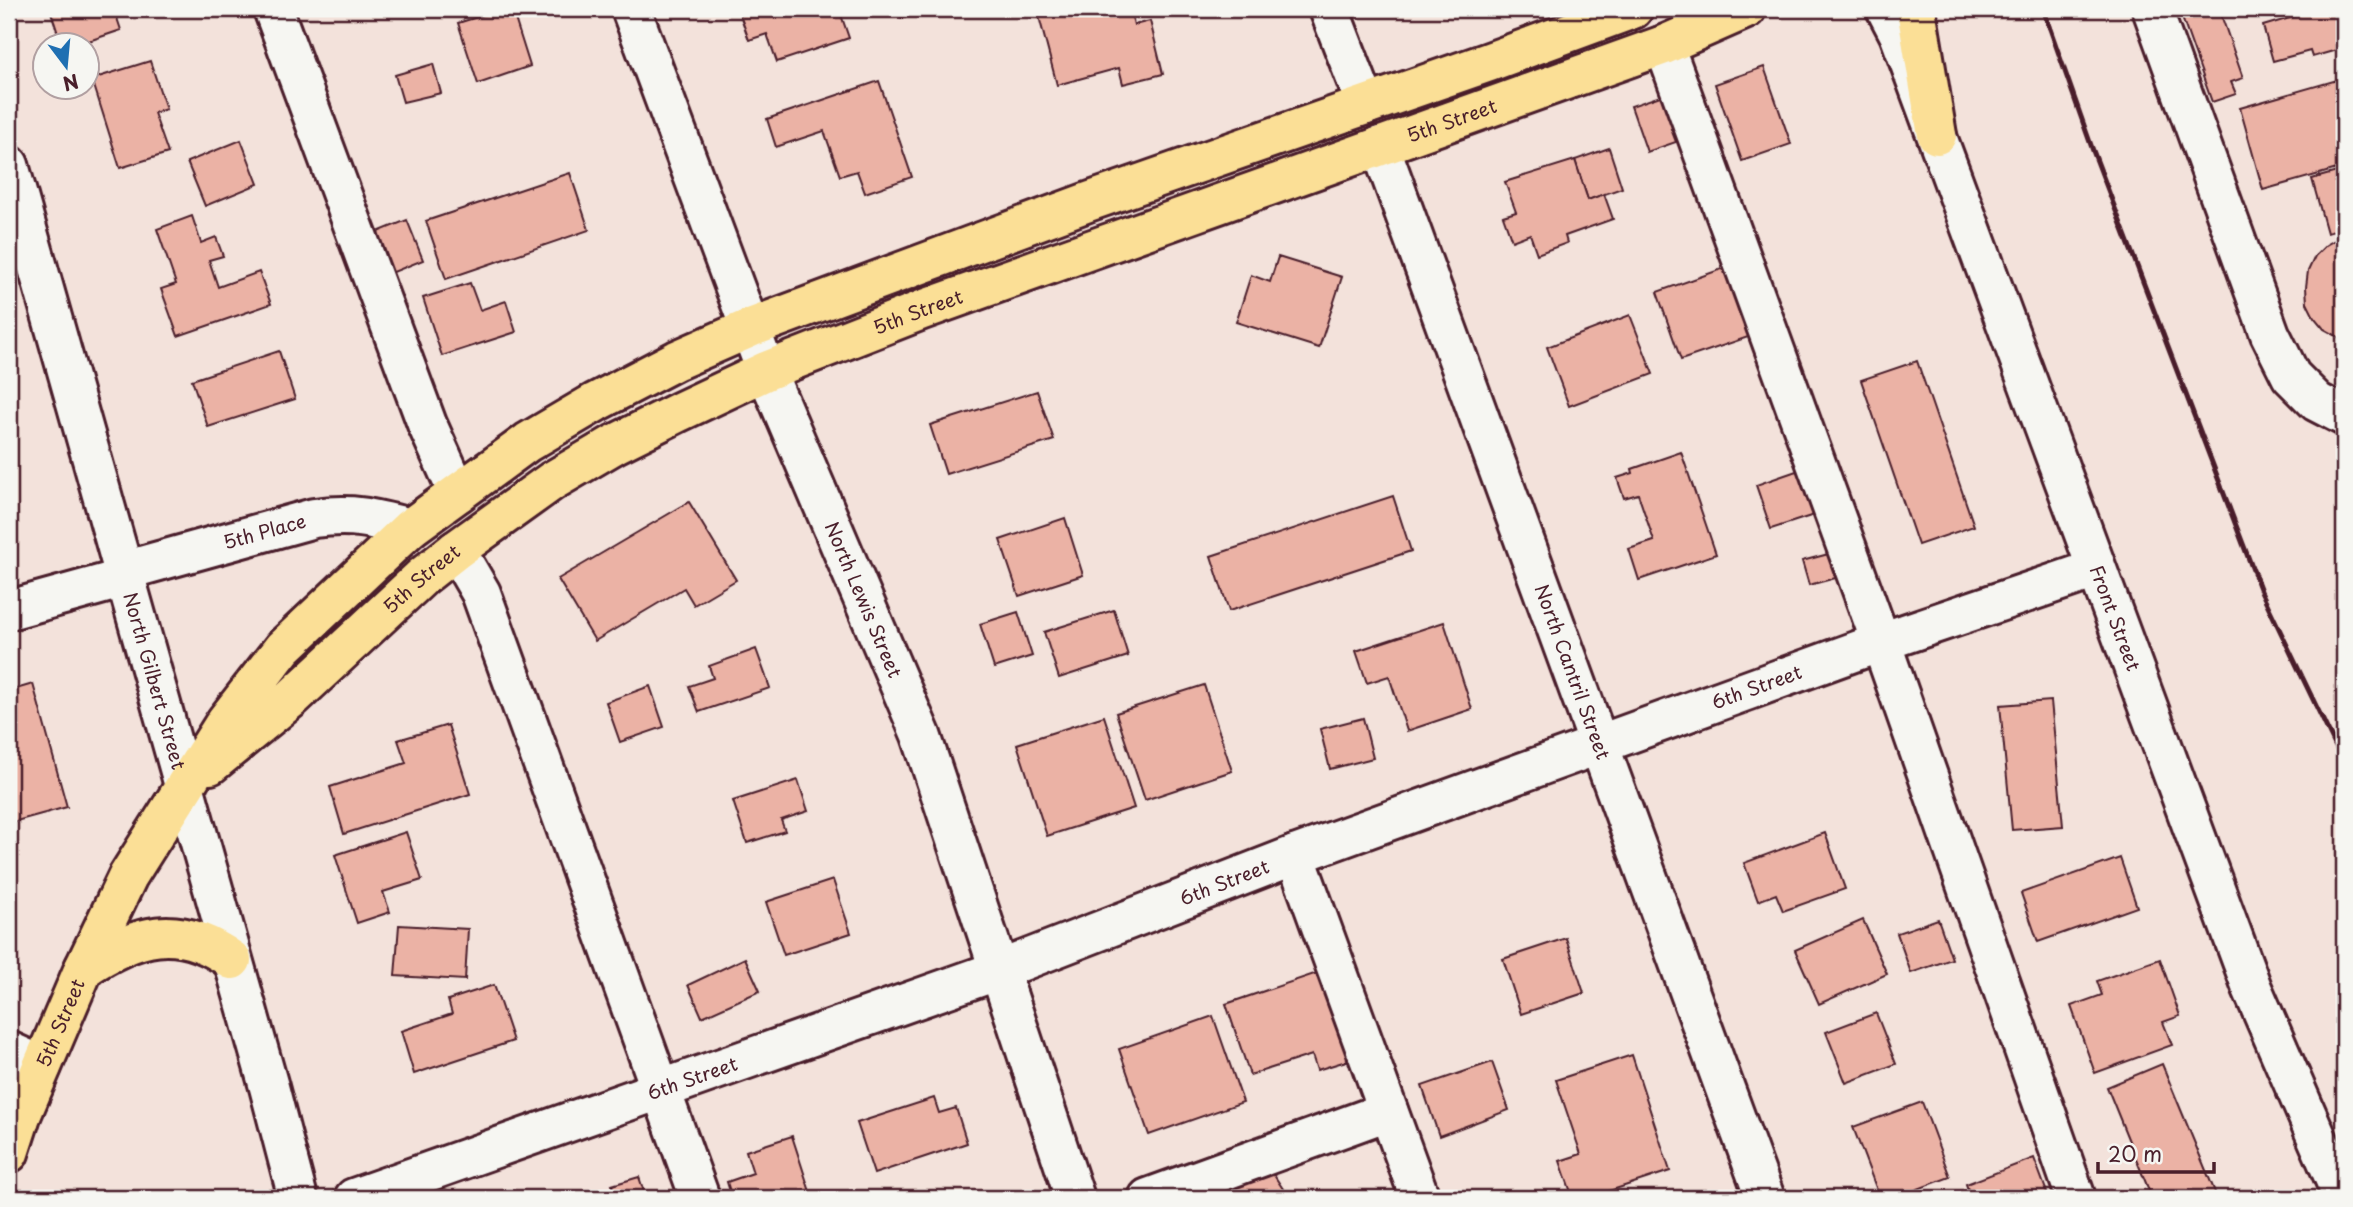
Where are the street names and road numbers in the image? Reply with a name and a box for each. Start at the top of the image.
street label: 5th Street [1403,91,1500,149]
street label: 5th Street [869,282,967,341]
street label: 5th Place [220,506,309,556]
street label: North Lewis Street [819,517,910,682]
street label: 5th Street [376,537,466,619]
street label: Front Street [2084,561,2149,675]
street label: North Cantril Street [1529,580,1618,763]
street label: North Gilbert Street [117,589,194,773]
street label: 6th Street [1708,657,1806,715]
street label: 6th Street [1175,851,1273,912]
street label: 5th Street [28,974,91,1071]
street label: 6th Street [643,1048,741,1106]

